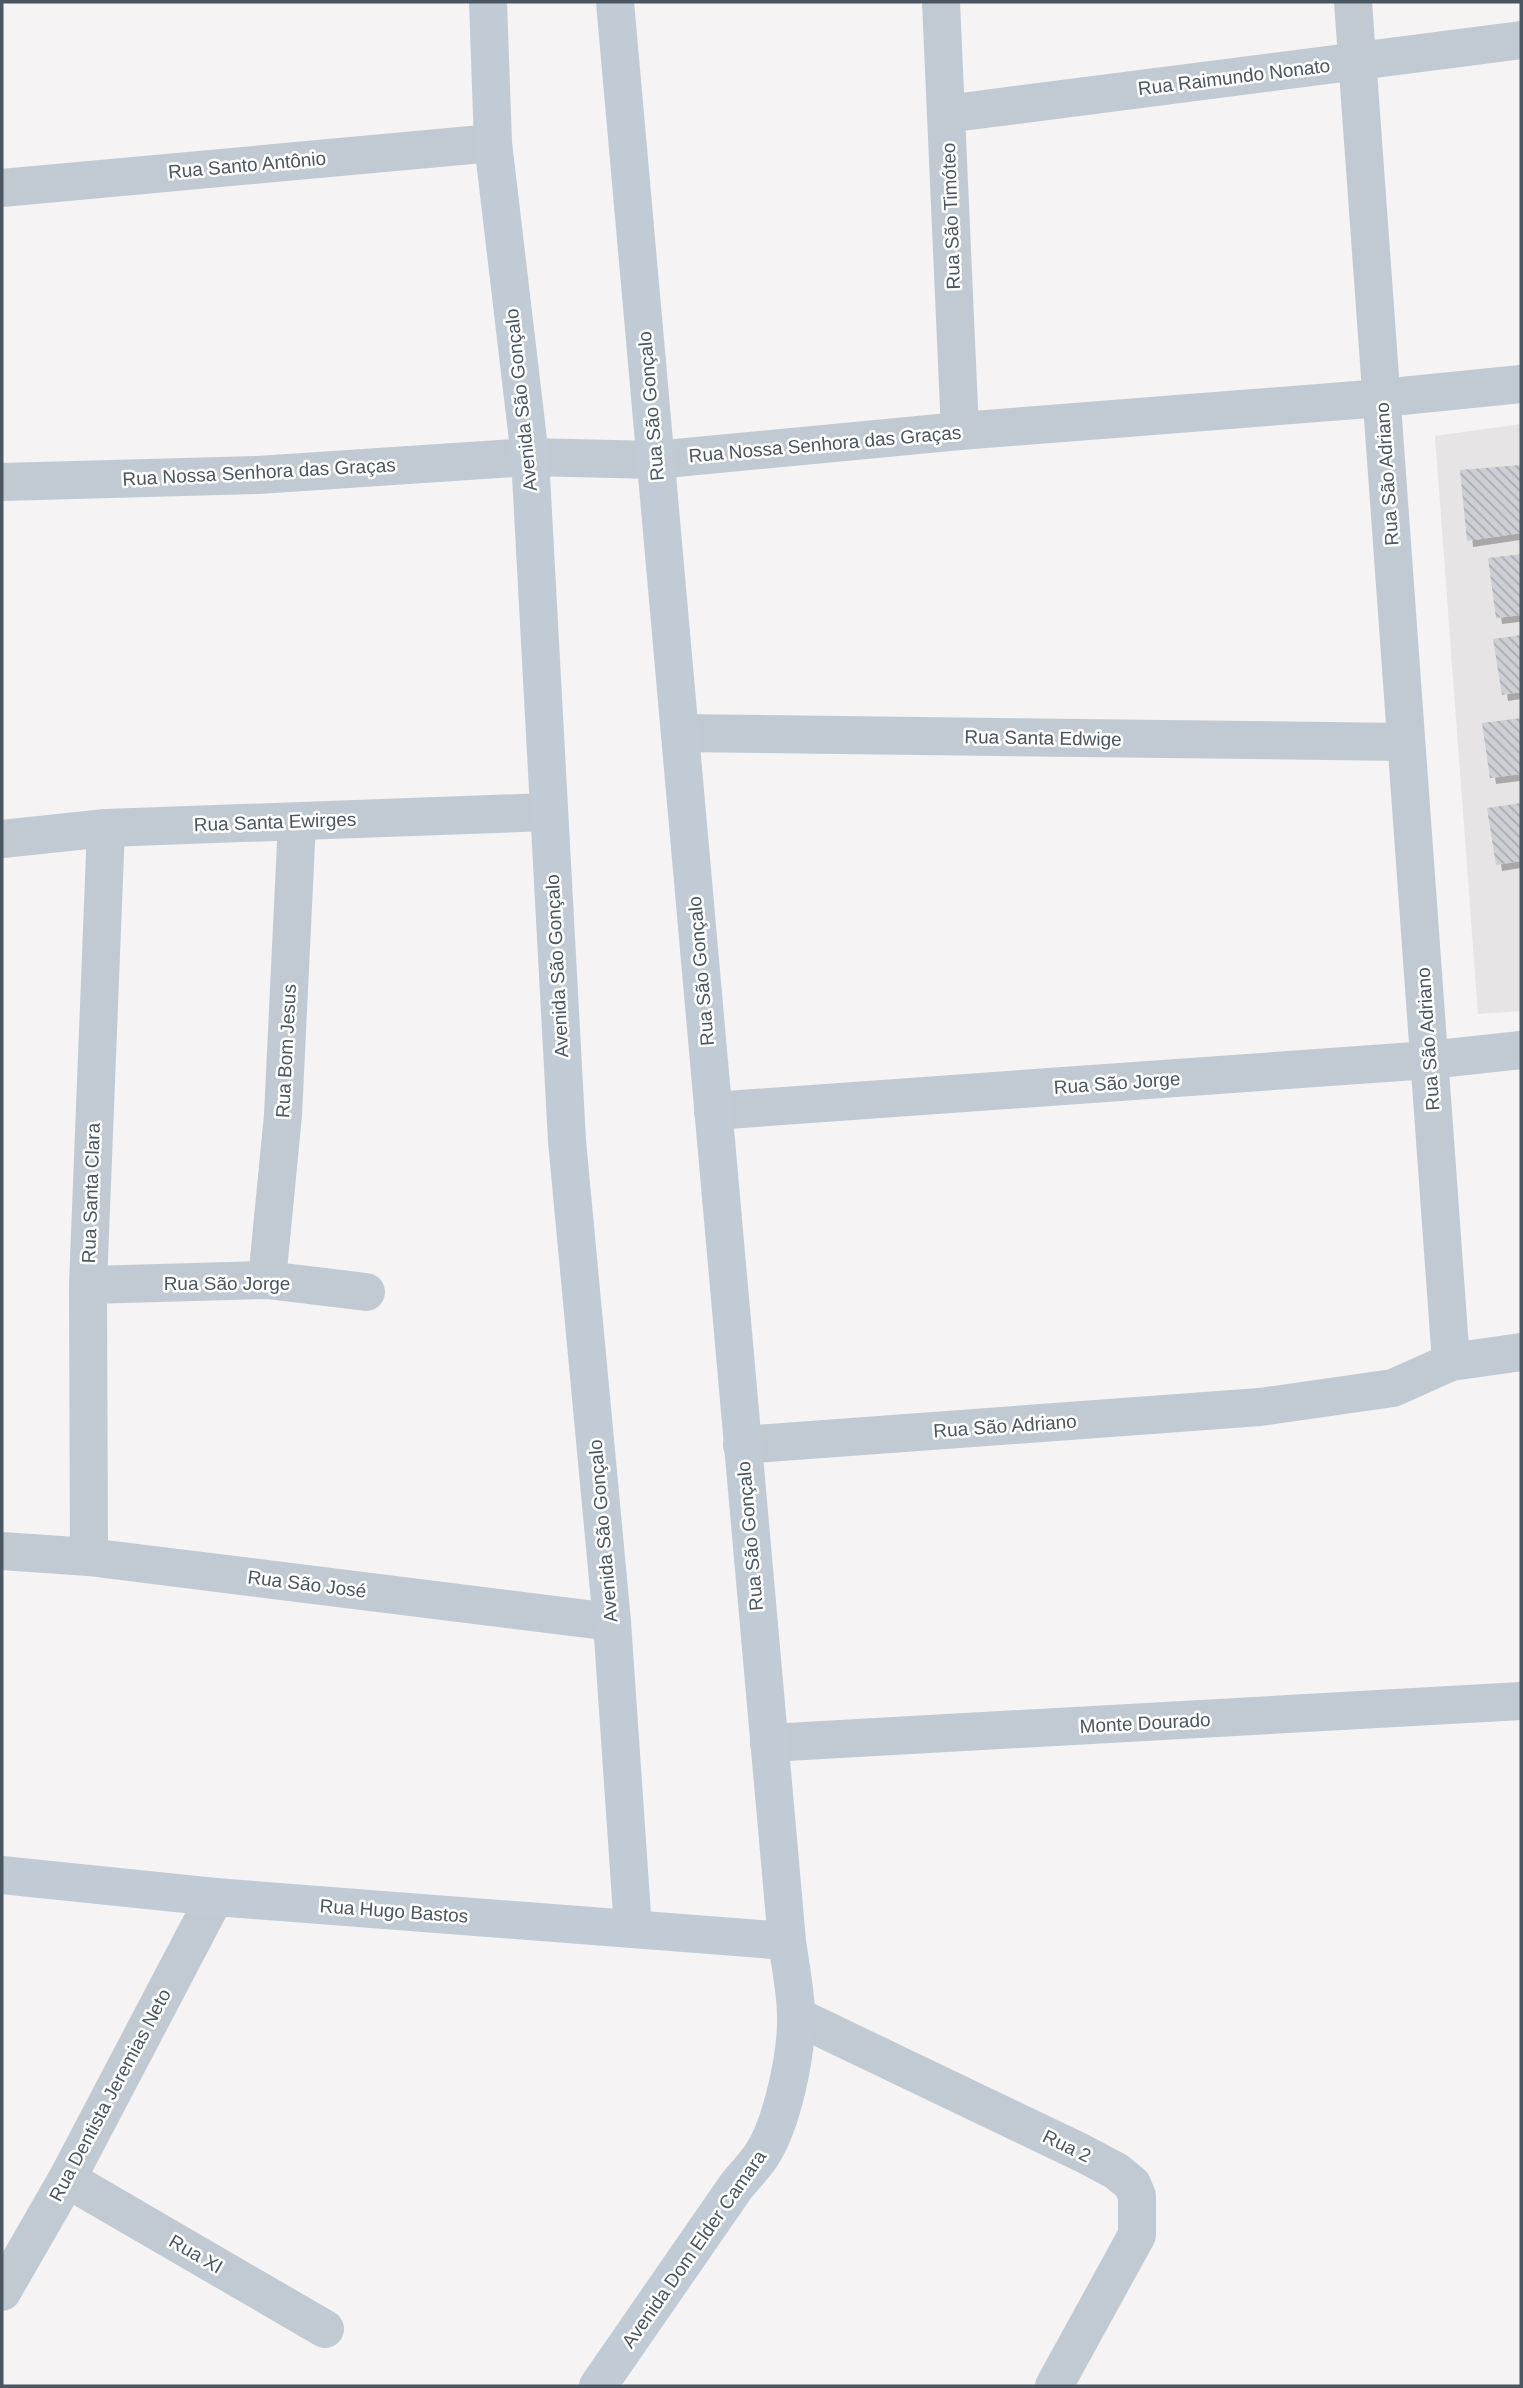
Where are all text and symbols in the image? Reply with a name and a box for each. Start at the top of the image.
street label: Rua Raimundo Nonato [1137,55,1331,99]
street label: Rua São Timóteo [938,142,964,290]
street label: Rua Santo Antônio [167,148,327,182]
street label: Avenida São Gonçalo [501,308,541,492]
street label: Rua São Gonçalo [634,330,668,482]
street label: Rua São Adriano [1372,402,1402,546]
street label: Rua Nossa Senhora das Graças [688,422,962,466]
street label: Rua Nossa Senhora das Graças [122,454,396,490]
street label: Rua Santa Edwige [964,726,1122,750]
street label: Rua Santa Ewirges [193,809,357,835]
street label: Avenida São Gonçalo [542,874,572,1058]
street label: Rua São Gonçalo [684,895,718,1047]
street label: Rua São Adriano [1413,967,1443,1111]
street label: Rua Bom Jesus [272,983,300,1119]
street label: Rua São Jorge [1053,1068,1181,1098]
street label: Rua Santa Clara [78,1122,104,1264]
street label: Rua São Jorge [164,1273,290,1294]
street label: Rua São Adriano [933,1411,1077,1441]
street label: Avenida São Gonçalo [585,1439,621,1623]
street label: Rua São Gonçalo [733,1460,767,1612]
street label: Rua São José [246,1566,368,1602]
street label: Monte Dourado [1079,1709,1211,1737]
street label: Rua Hugo Bastos [319,1895,469,1927]
street label: Rua Dentista Jeremias Neto [45,1985,175,2205]
street label: Rua 2 [1040,2125,1094,2167]
street label: Avenida Dom Elder Camara [618,2146,771,2352]
street label: Rua XI [166,2230,226,2278]

